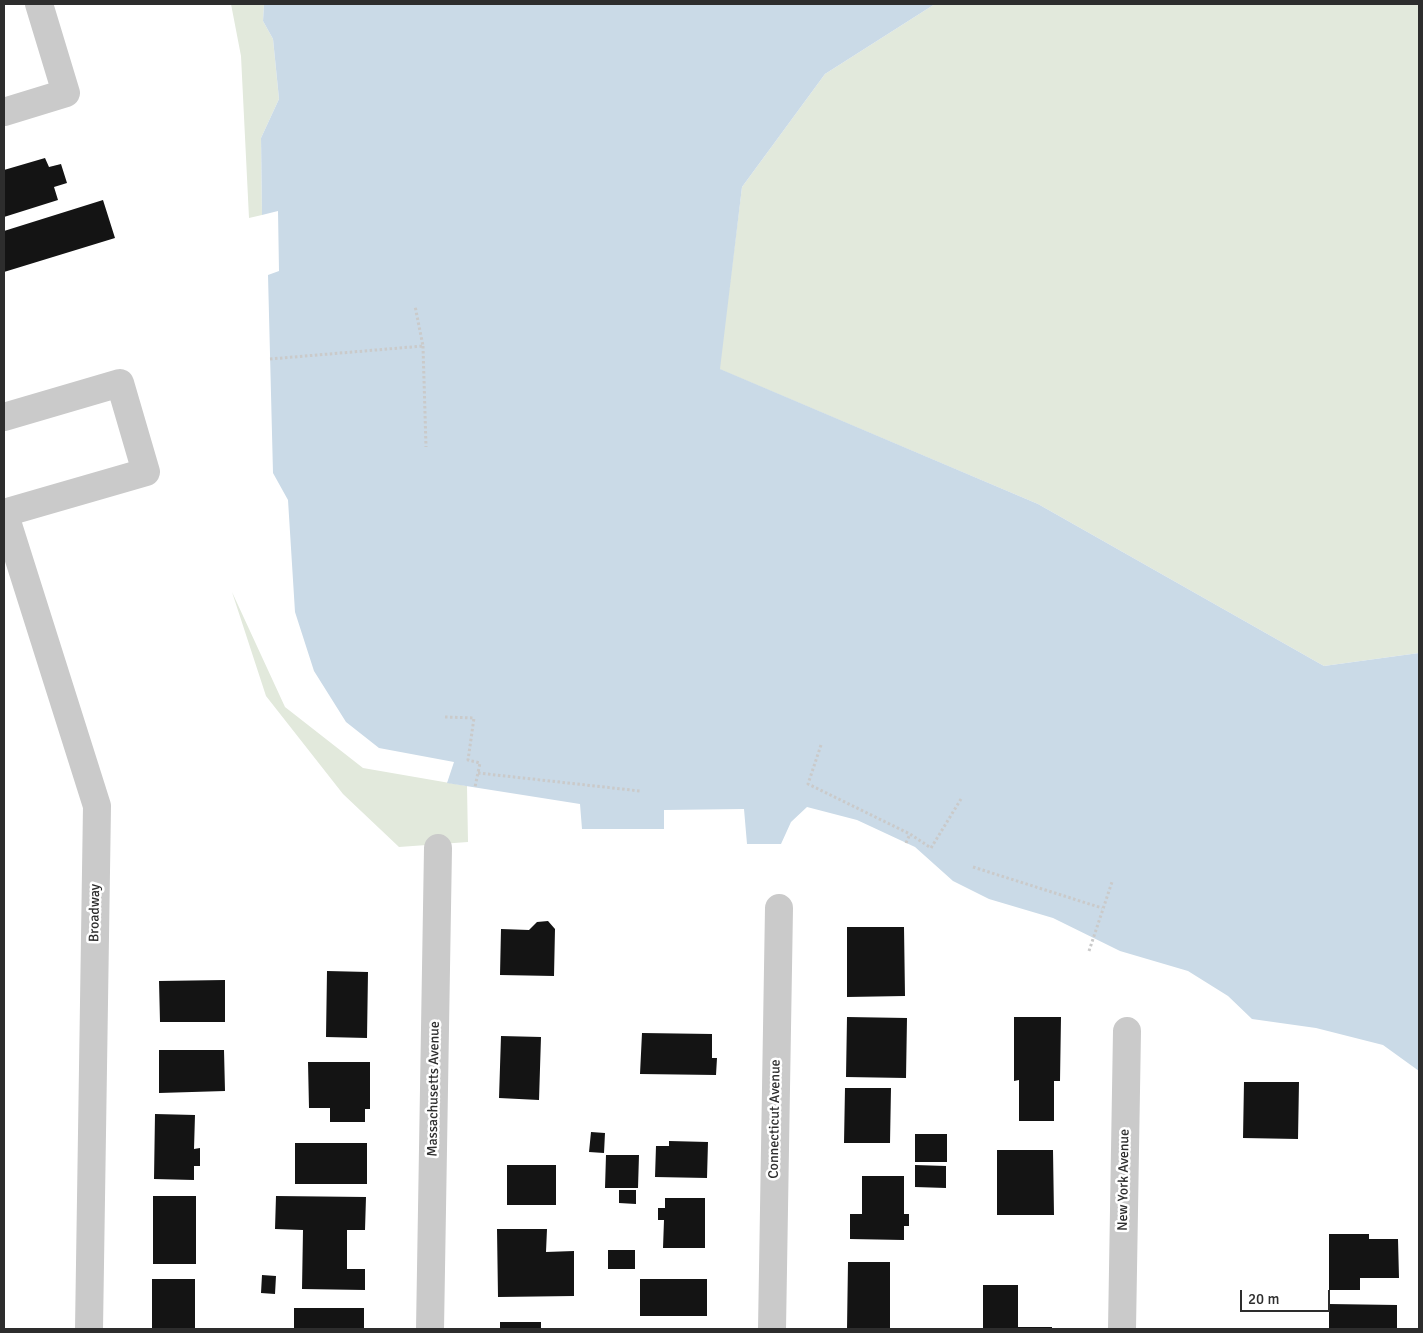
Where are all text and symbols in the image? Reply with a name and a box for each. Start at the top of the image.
street label: Broadway [86,884,104,942]
street label: Massachusetts Avenue [424,1021,444,1157]
street label: Connecticut Avenue [766,1059,784,1179]
street label: New York Avenue [1115,1129,1133,1231]
scale bar [1243,1280,1333,1312]
text: 20 m [1248,1290,1279,1308]

